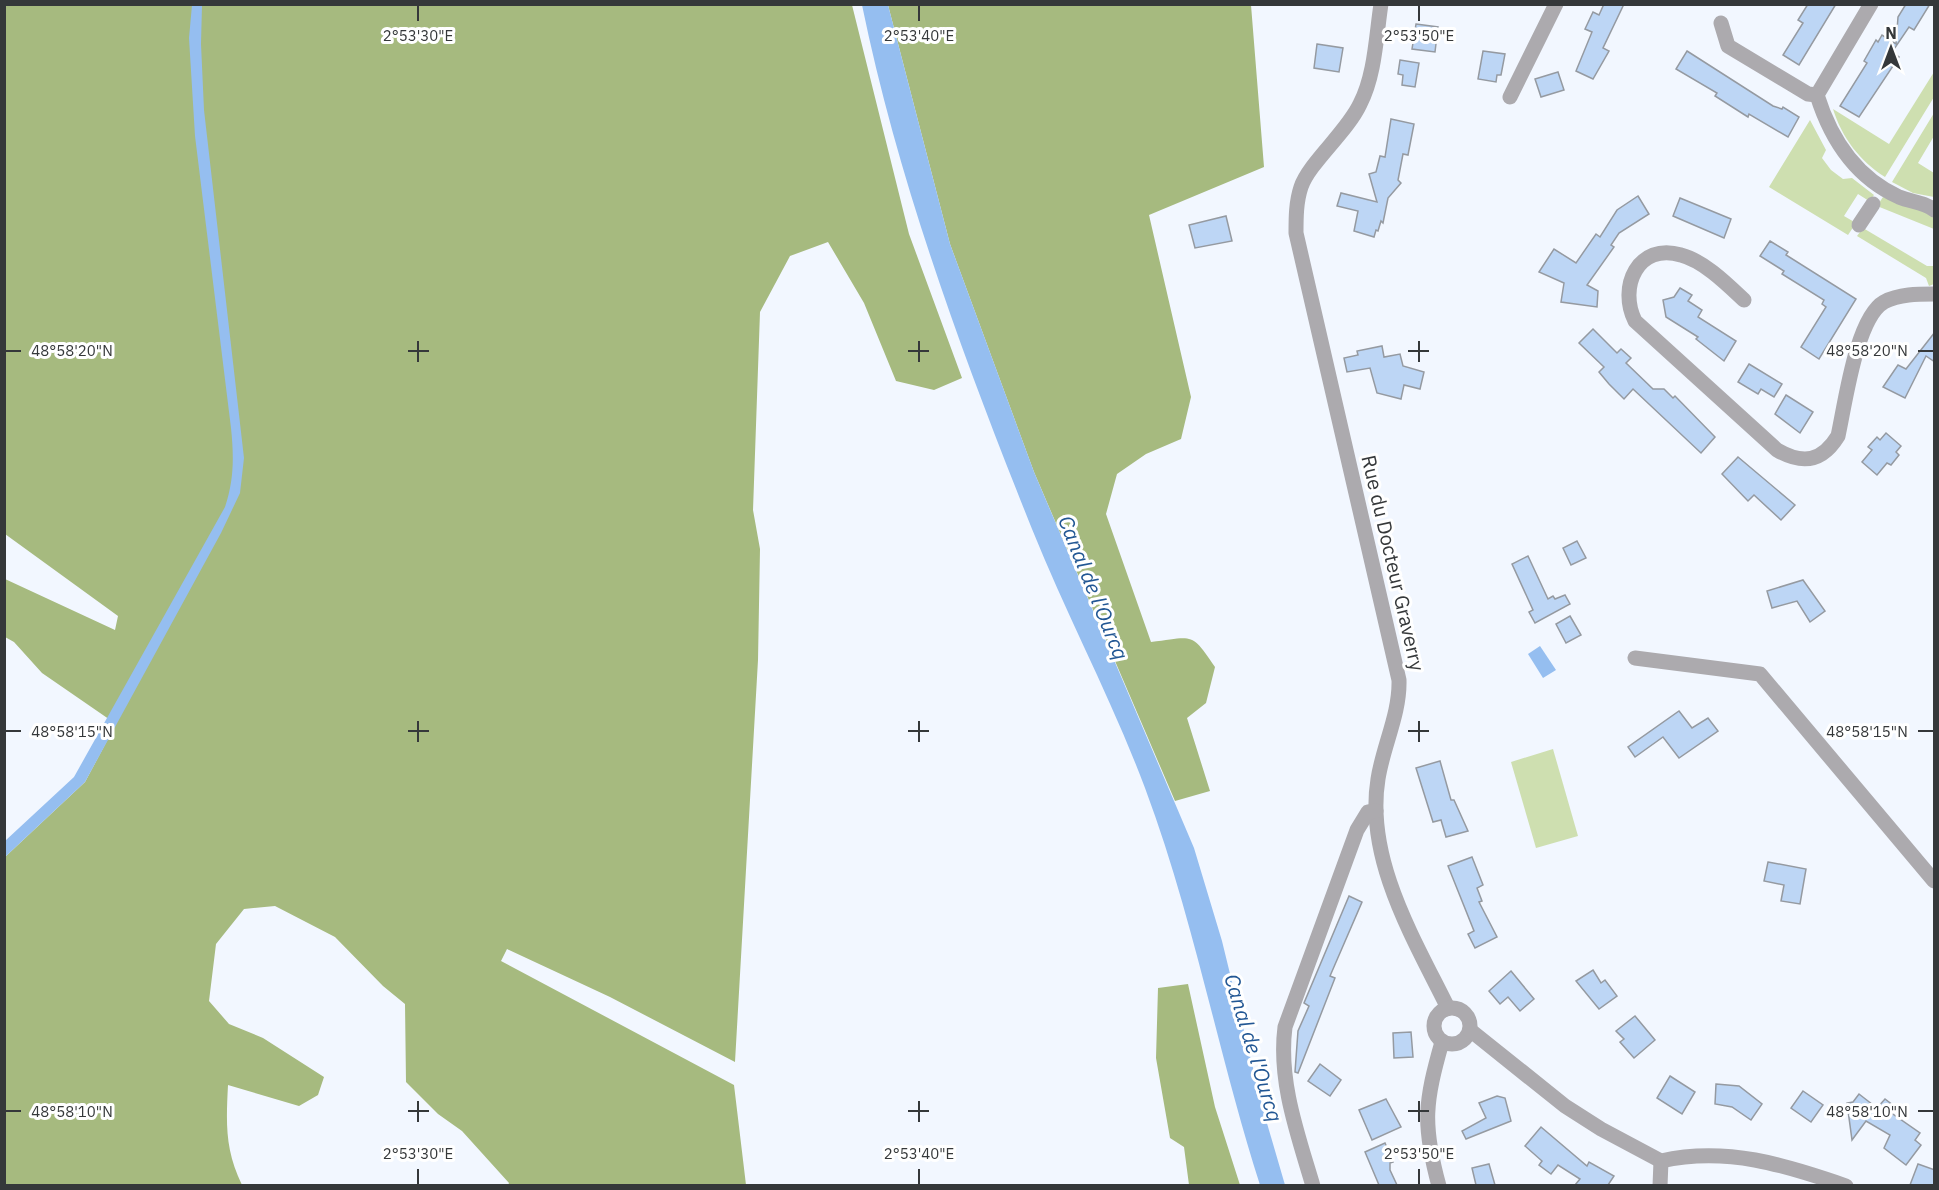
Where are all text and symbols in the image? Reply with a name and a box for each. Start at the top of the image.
north arrow [1861,18,1921,78]
text: N [1885,23,1897,43]
text: 2°53'30"E [383,26,453,45]
text: 2°53'40"E [884,26,954,45]
text: 2°53'50"E [1384,26,1454,45]
text: 48°58'20"N [31,341,113,360]
text: 48°58'20"N [1826,341,1908,360]
street label: Rue du Docteur Graverry [1356,452,1431,673]
water label: Canal de l'Ourcq [1052,511,1136,664]
text: 48°58'15"N [31,722,113,741]
text: 48°58'15"N [1826,722,1908,741]
water label: Canal de l'Ourcq [1218,970,1290,1125]
text: 48°58'10"N [31,1102,113,1121]
text: 48°58'10"N [1826,1102,1908,1121]
text: 2°53'30"E [383,1144,453,1163]
text: 2°53'40"E [884,1144,954,1163]
text: 2°53'50"E [1384,1144,1454,1163]

